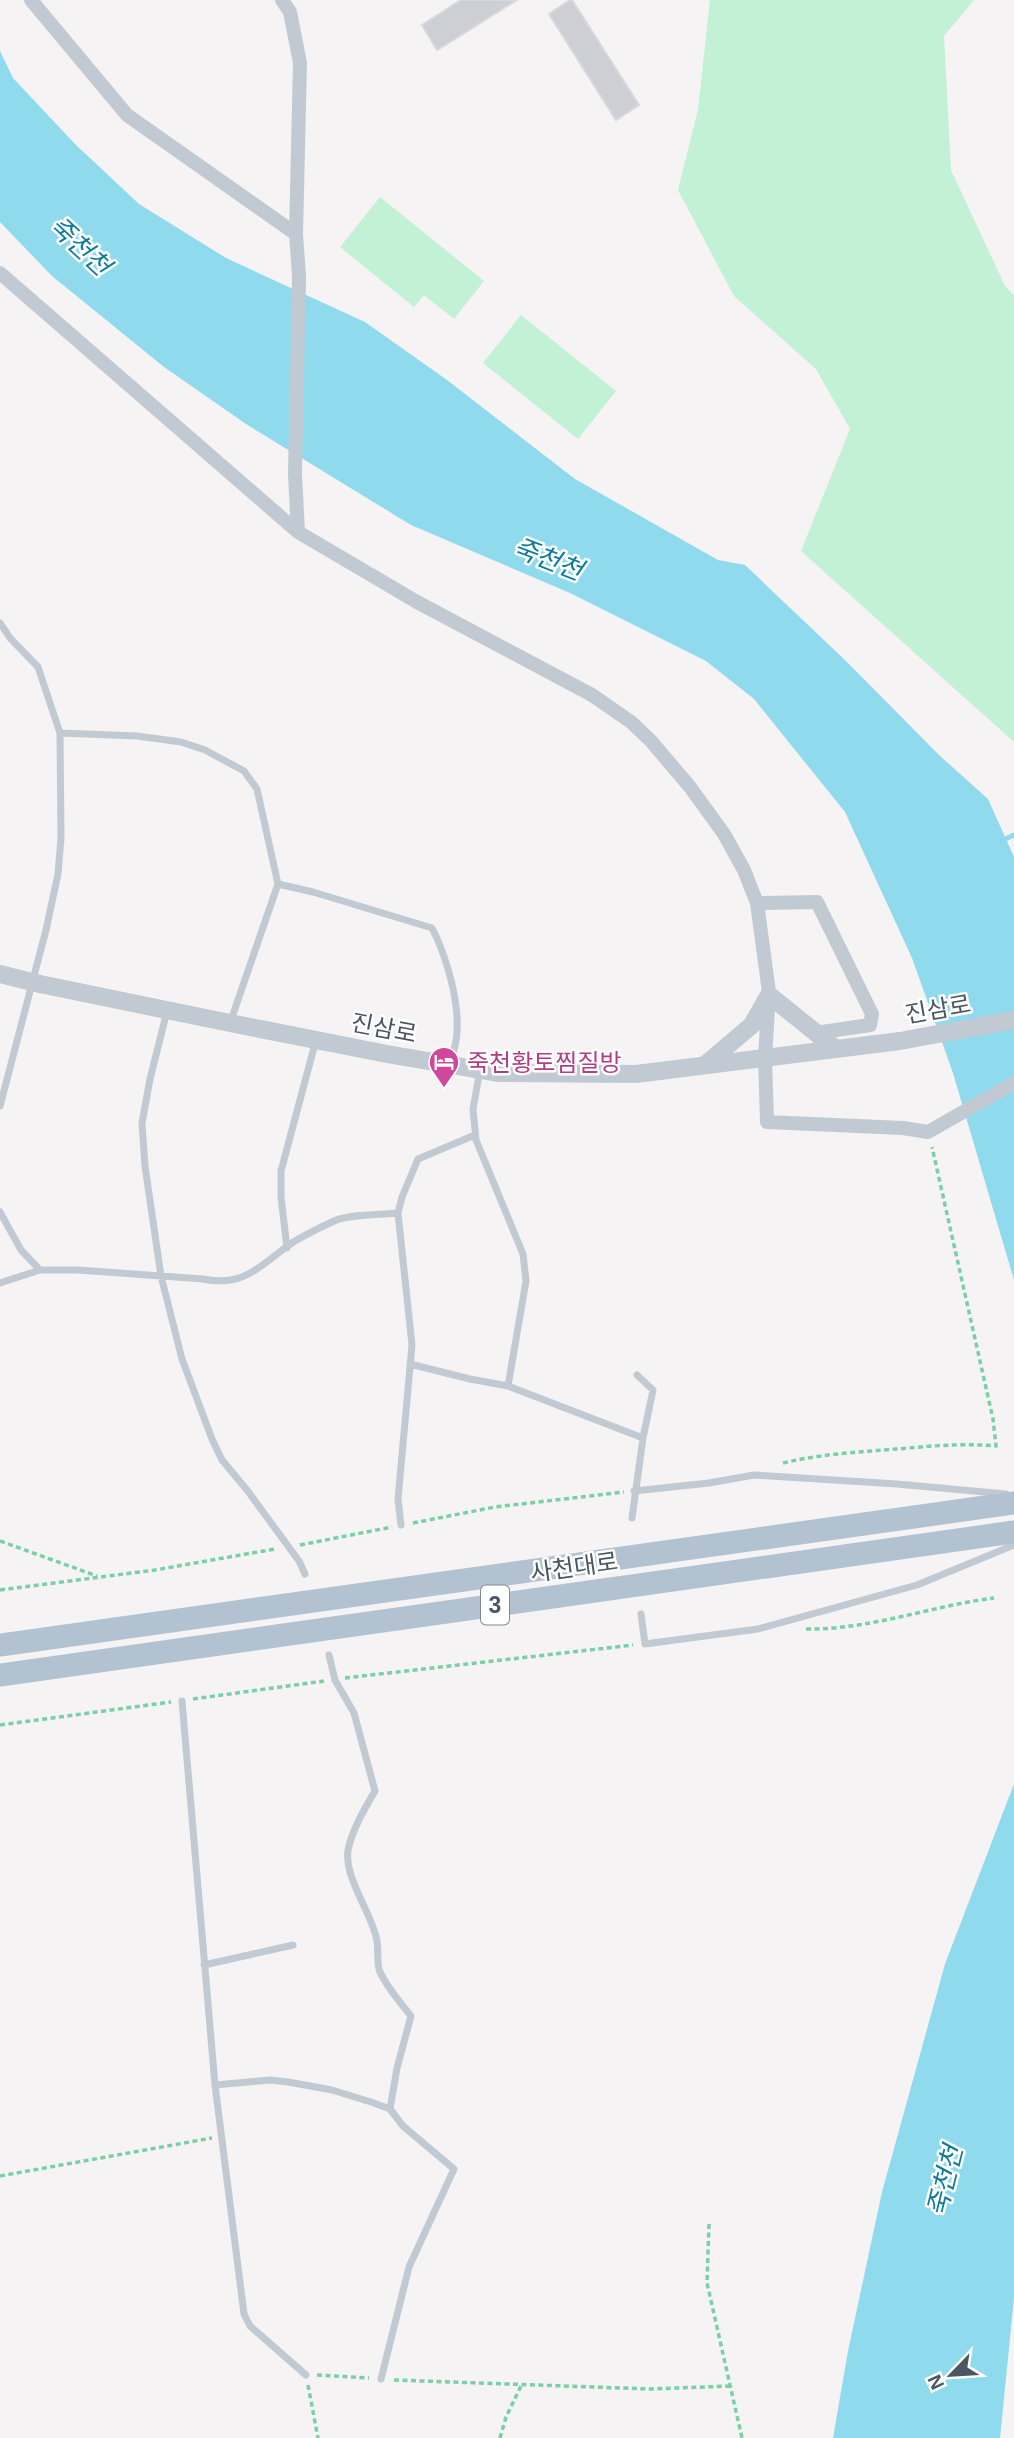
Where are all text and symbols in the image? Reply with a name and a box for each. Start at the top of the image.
water label: 죽천천 [44,211,119,284]
water label: 죽천천 [509,532,590,587]
street label: 진삼로 [903,990,973,1028]
street label: 진삼로 [349,1008,419,1048]
hotel icon: 죽천황토찜질방 [427,1045,461,1089]
place label: 죽천황토찜질방 [467,1049,622,1076]
street label: 사천대로 [528,1547,620,1587]
road number: 3 [481,1586,509,1624]
water label: 죽천천 [922,2140,969,2219]
north arrow [916,2340,986,2410]
text: N [924,2371,948,2393]

